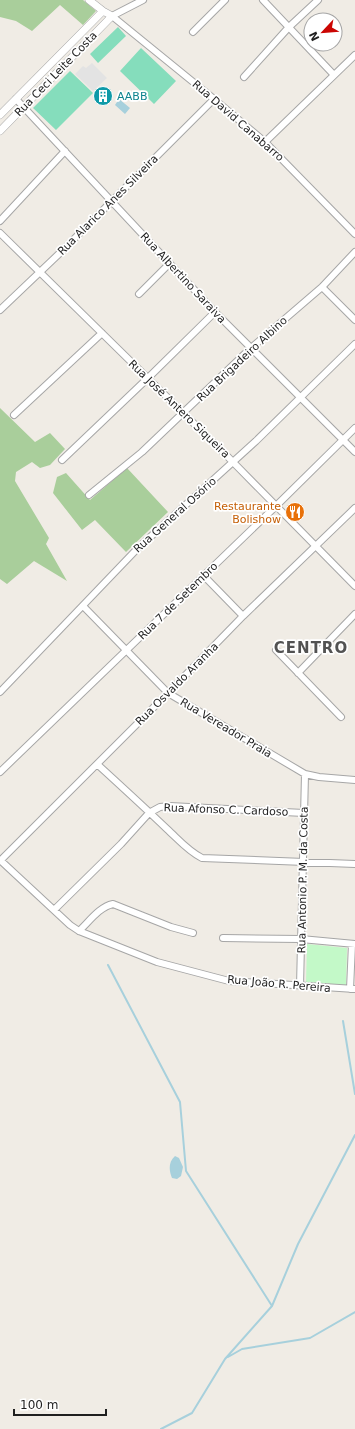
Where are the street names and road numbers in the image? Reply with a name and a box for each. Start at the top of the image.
street label: Rua Ceci Leite Costa [12,29,100,119]
street label: Rua David Canabarro [190,78,287,164]
street label: Rua Alarico Anes Silveira [55,152,161,258]
street label: Rua Albertino Saraiva [138,230,228,326]
street label: Rua Brigadeiro Albino [194,314,290,404]
street label: Rua José Antero Siqueira [126,357,232,461]
street label: Rua General Osório [131,474,219,556]
street label: Rua 7 de Setembro [135,559,221,642]
street label: Rua Osvaldo Aranha [133,640,221,728]
street label: Rua Vereador Praia [178,695,274,761]
street label: Rua Afonso C. Cardoso [163,801,289,819]
street label: Rua Antonio P. M. da Costa [295,806,311,954]
street label: Rua João R. Pereira [227,973,331,995]

